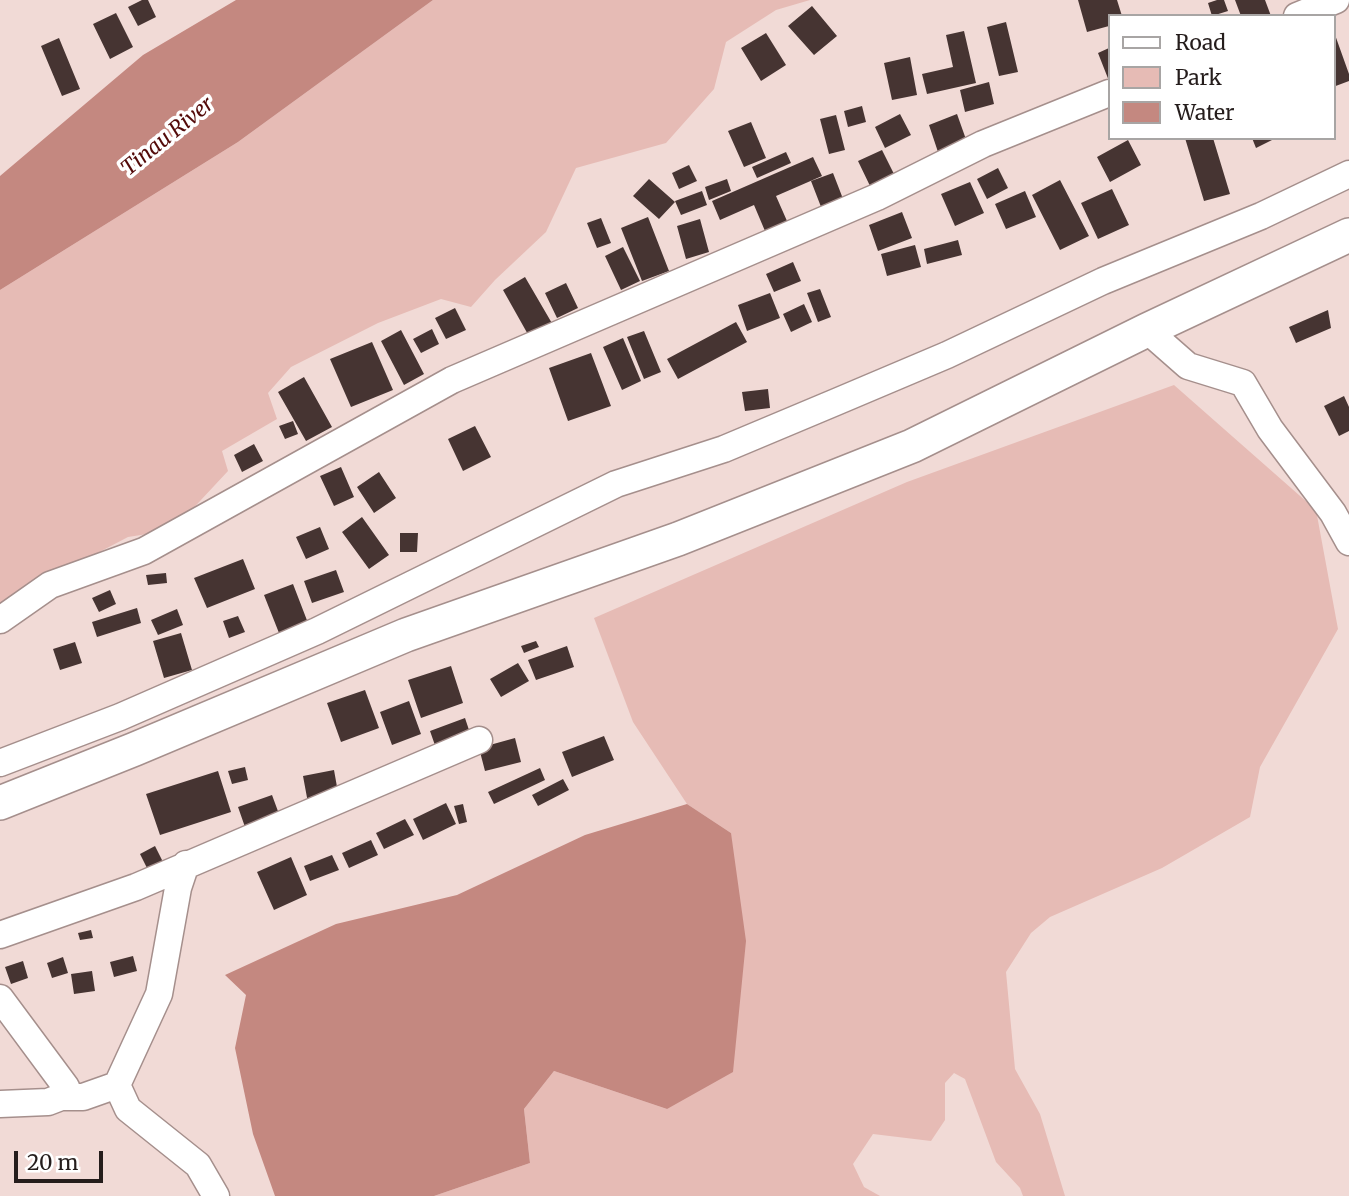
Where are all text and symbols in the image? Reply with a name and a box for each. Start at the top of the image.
legend [1108,14,1335,140]
text: Road [1175,29,1226,56]
text: Park [1175,64,1222,91]
water label: Tinau River [117,92,219,182]
text: Water [1175,99,1234,126]
scale bar [18,1136,107,1180]
text: 20 m [27,1149,78,1176]

